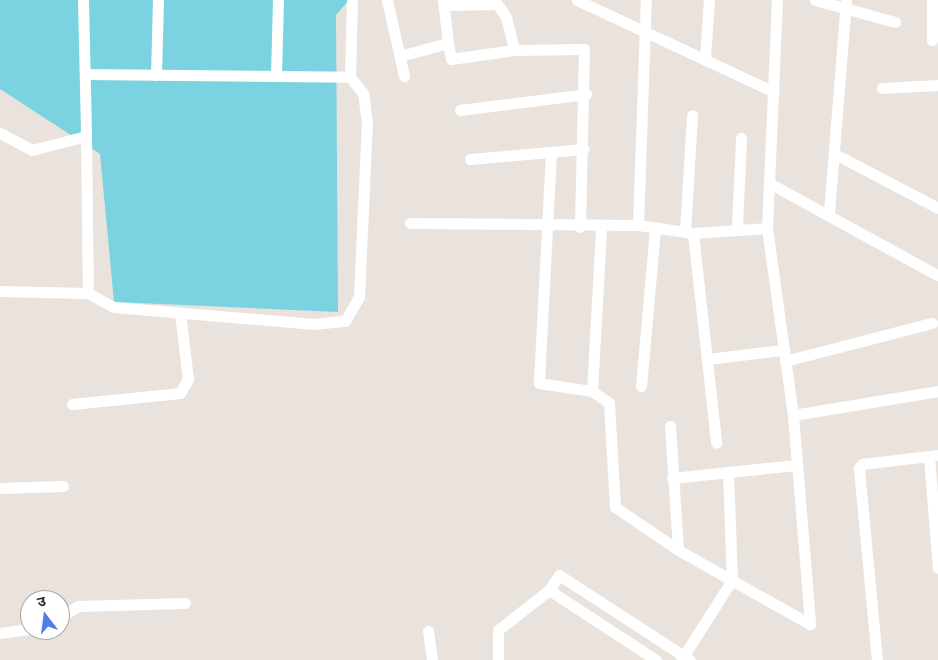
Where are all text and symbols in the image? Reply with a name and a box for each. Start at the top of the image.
north arrow [20,590,70,640]
text: उ [35,592,47,610]

